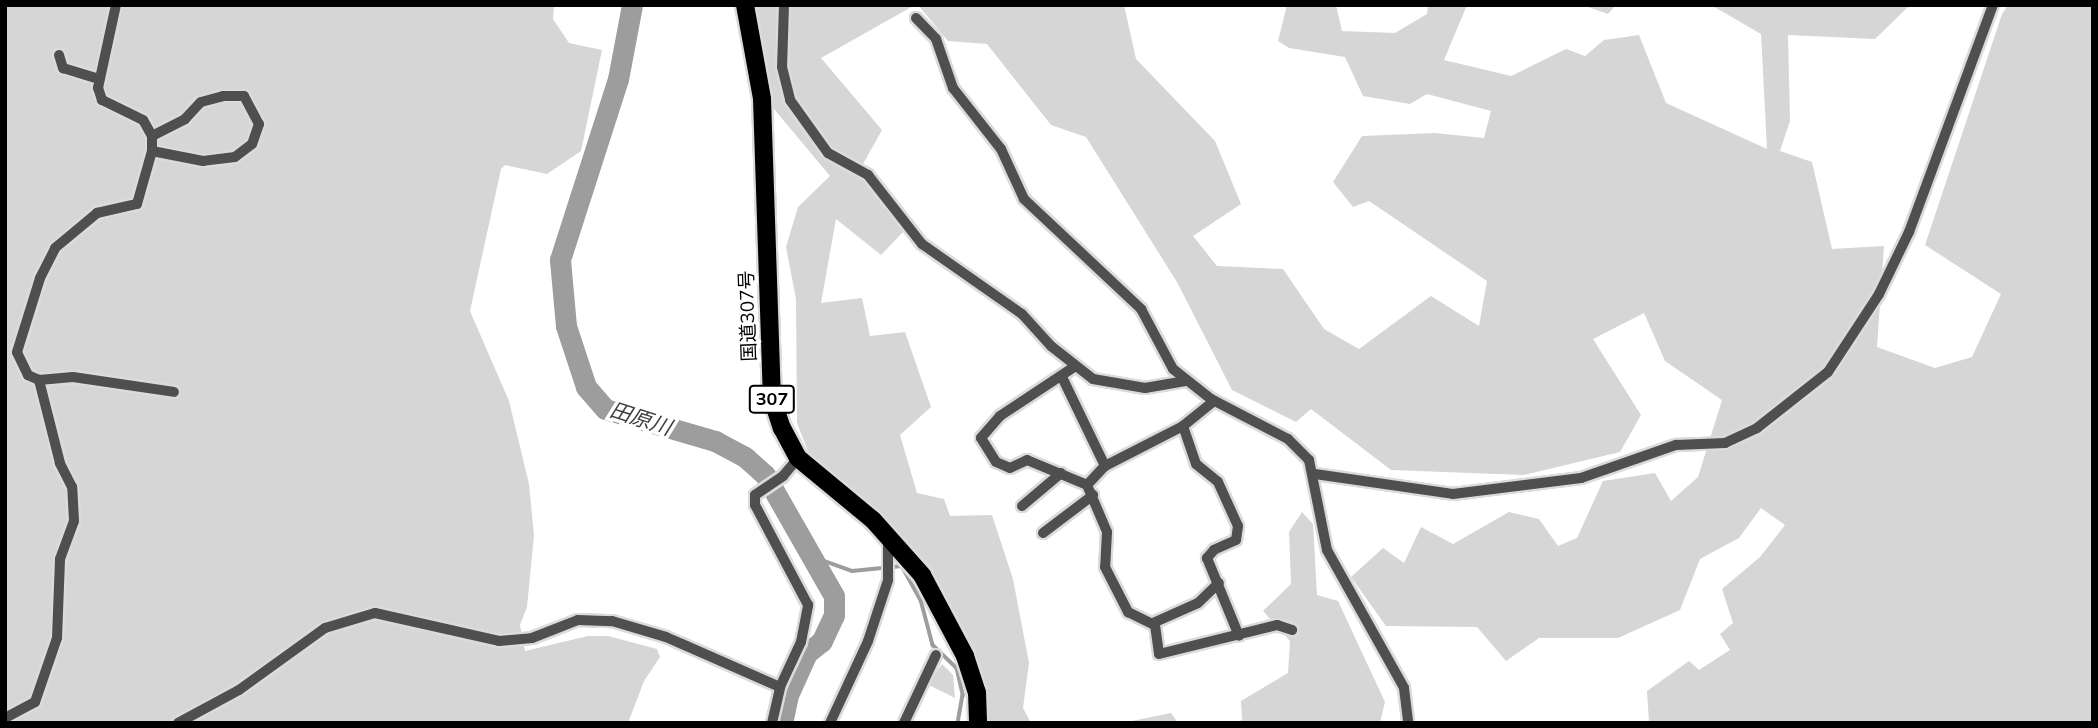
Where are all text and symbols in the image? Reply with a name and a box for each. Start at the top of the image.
street label: 国道307号 [735,270,761,362]
road number: 307 [748,384,796,414]
water label: 田原川 [607,396,675,440]

